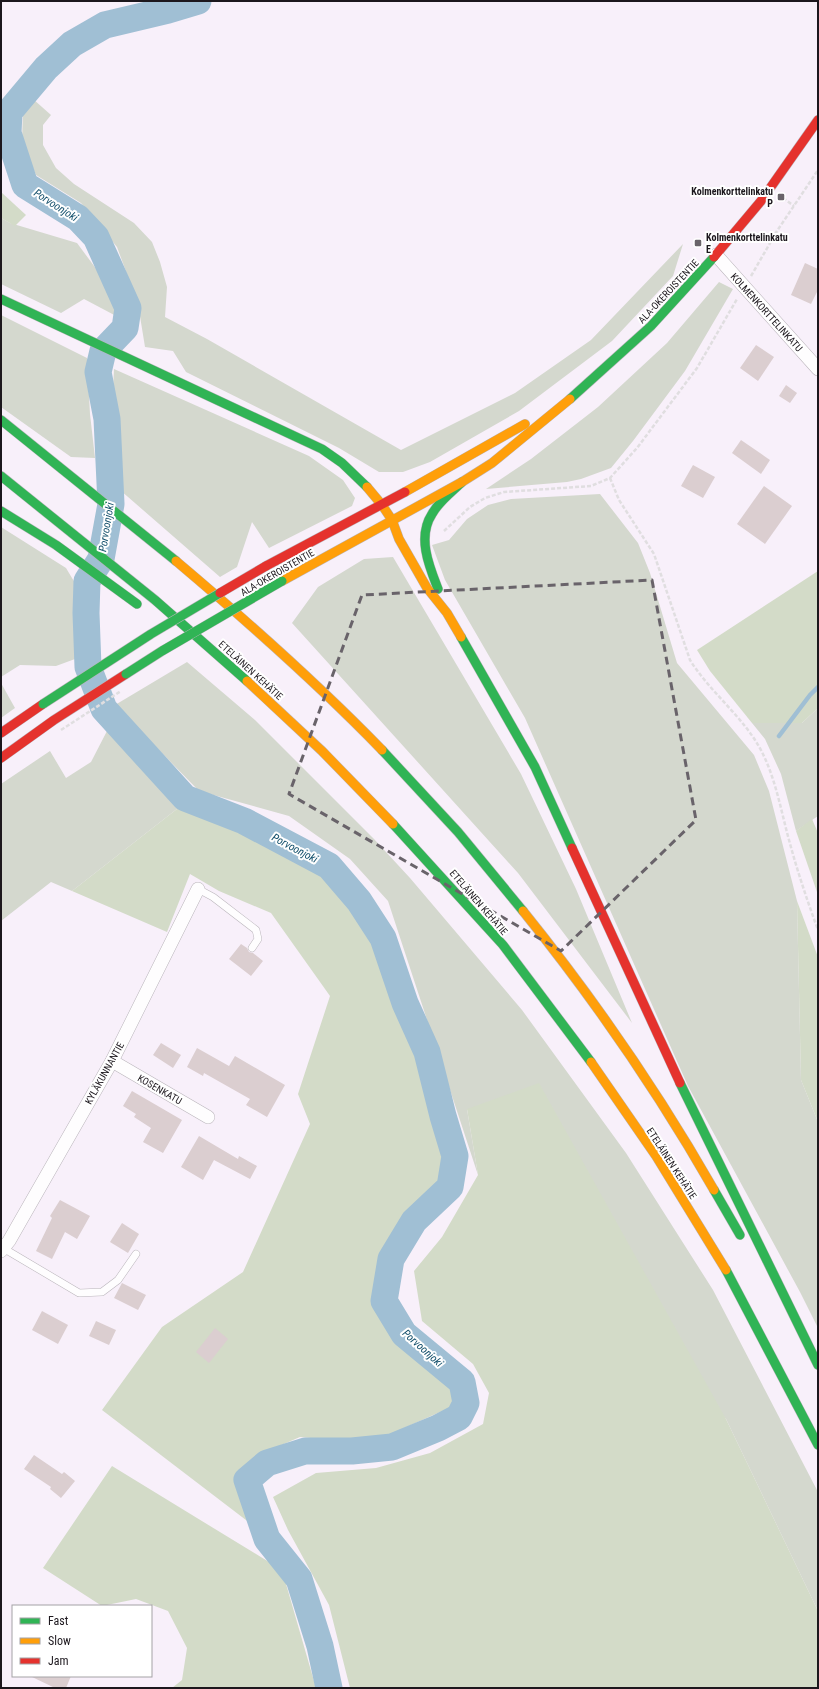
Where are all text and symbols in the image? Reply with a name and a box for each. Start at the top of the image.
water label: Porvoonjoki [31,186,81,225]
place label: Kolmenkorttelinkatu P [691,186,773,209]
marker: Kolmenkorttelinkatu P [776,192,786,202]
place label: Kolmenkorttelinkatu E [706,232,788,255]
marker: Kolmenkorttelinkatu E [693,238,703,248]
street label: ALA-OKEROISTENTIE [636,257,701,326]
street label: KOLMENKORTTELINKATU [729,271,805,354]
water label: Porvoonjoki [96,501,117,553]
street label: ALA-OKEROISTENTIE [238,547,316,598]
street label: ETELÄINEN KEHÄTIE [216,638,286,702]
water label: Porvoonjoki [270,831,320,866]
street label: ETELÄINEN KEHÄTIE [447,867,511,937]
street label: KYLÄKUNNANTIE [82,1040,126,1106]
street label: KOSENKATU [136,1072,184,1107]
street label: ETELÄINEN KEHÄTIE [644,1125,700,1201]
water label: Porvoonjoki [400,1327,446,1370]
legend [12,1605,152,1677]
text: Fast [48,1614,69,1628]
text: Slow [48,1634,71,1648]
text: Jam [48,1654,69,1668]

